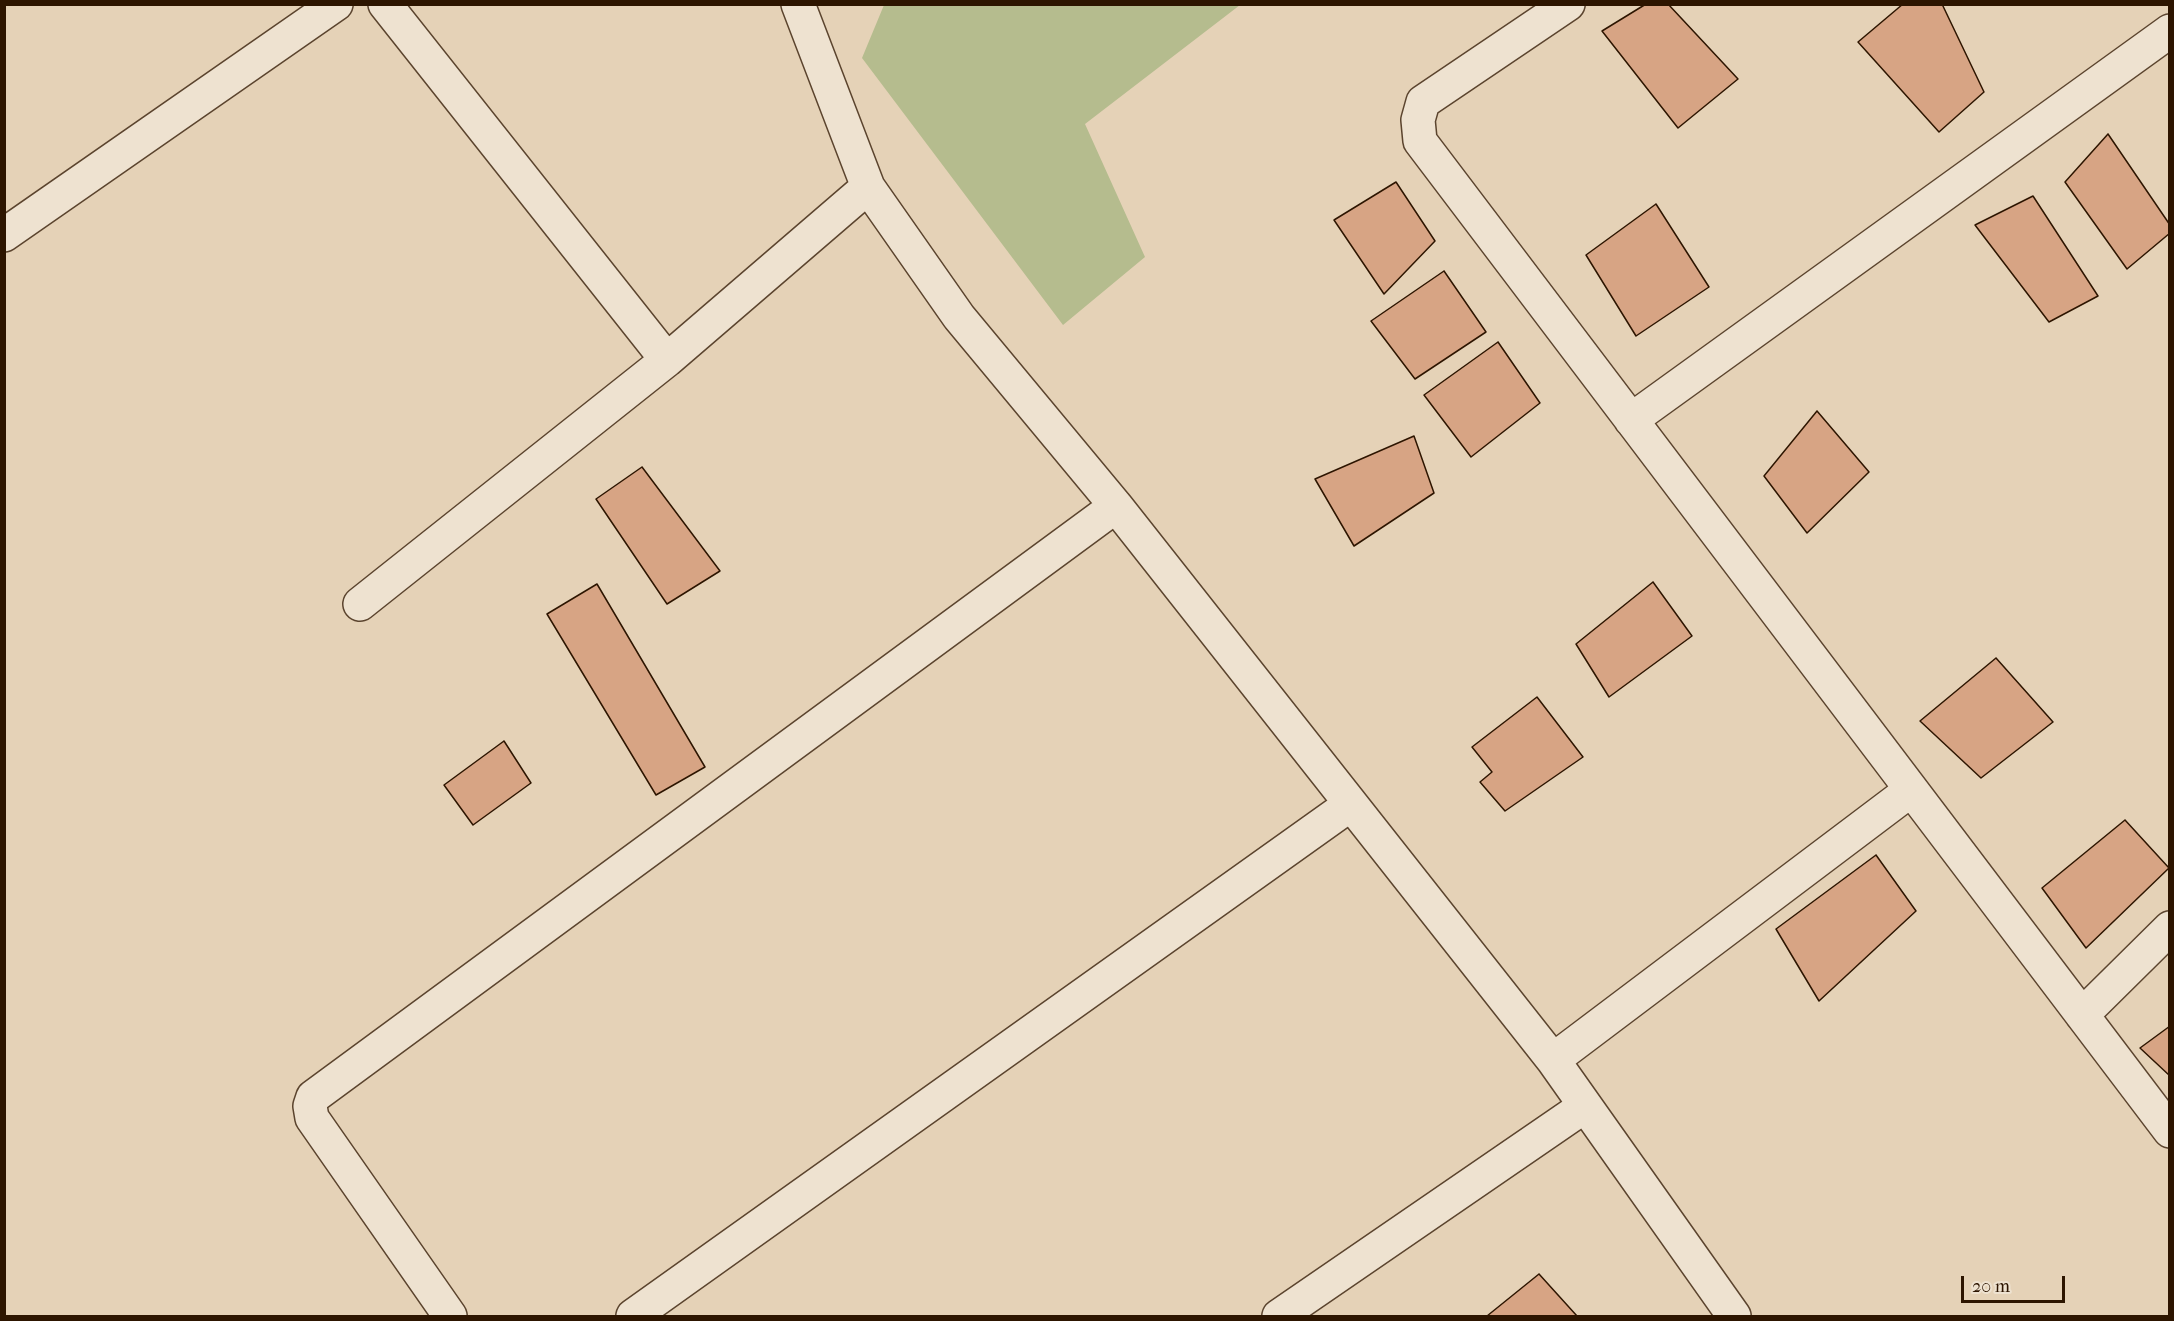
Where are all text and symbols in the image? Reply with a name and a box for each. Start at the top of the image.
scale bar [1964,1264,2068,1302]
text: 20 m [1972,1276,2010,1297]

